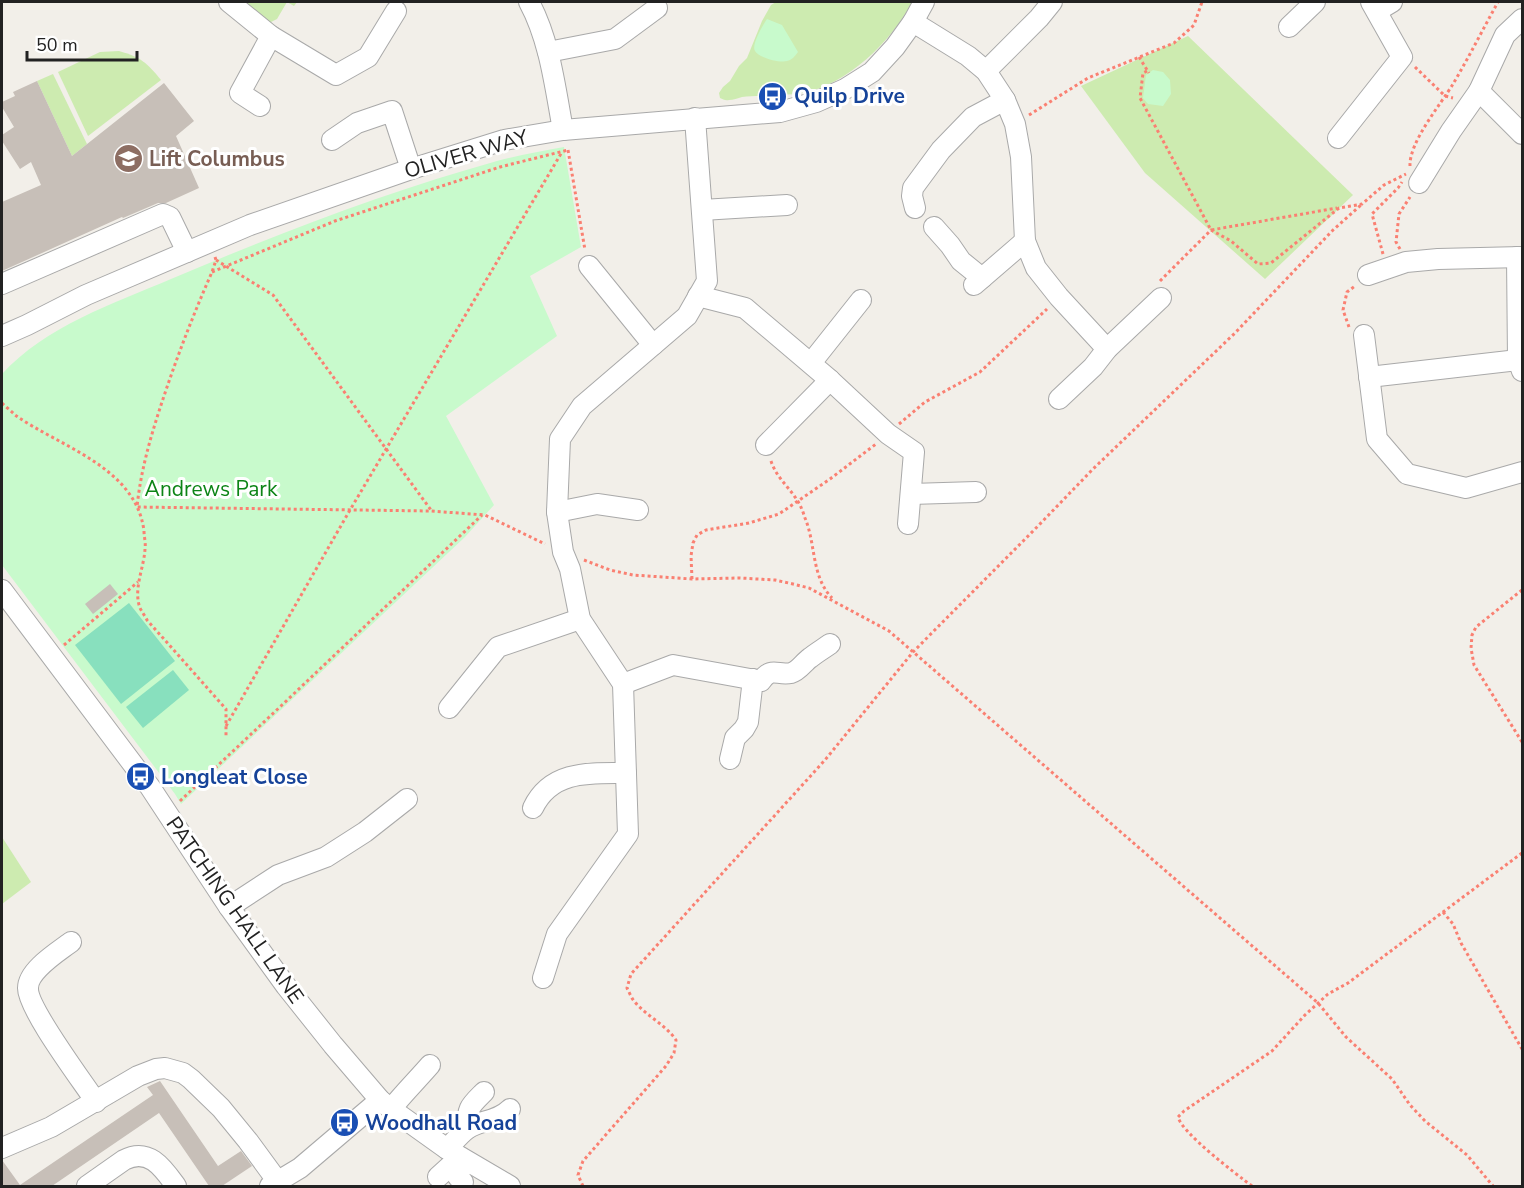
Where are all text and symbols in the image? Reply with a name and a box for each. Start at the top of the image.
scale bar [27,24,136,62]
text: 50 m [36,33,78,57]
bus stop icon: Quilp Drive [757,80,789,112]
place label: Quilp Drive [794,82,905,110]
street label: OLIVER WAY [401,123,532,185]
school or university icon: Lift Columbus [112,143,144,175]
place label: Lift Columbus [149,145,285,173]
park label: Andrews Park [145,475,278,503]
bus stop icon: Longleat Close [124,761,156,793]
place label: Longleat Close [161,763,308,791]
street label: PATCHING HALL LANE [160,811,310,1009]
bus stop icon: Woodhall Road [328,1107,360,1139]
place label: Woodhall Road [365,1109,517,1137]

